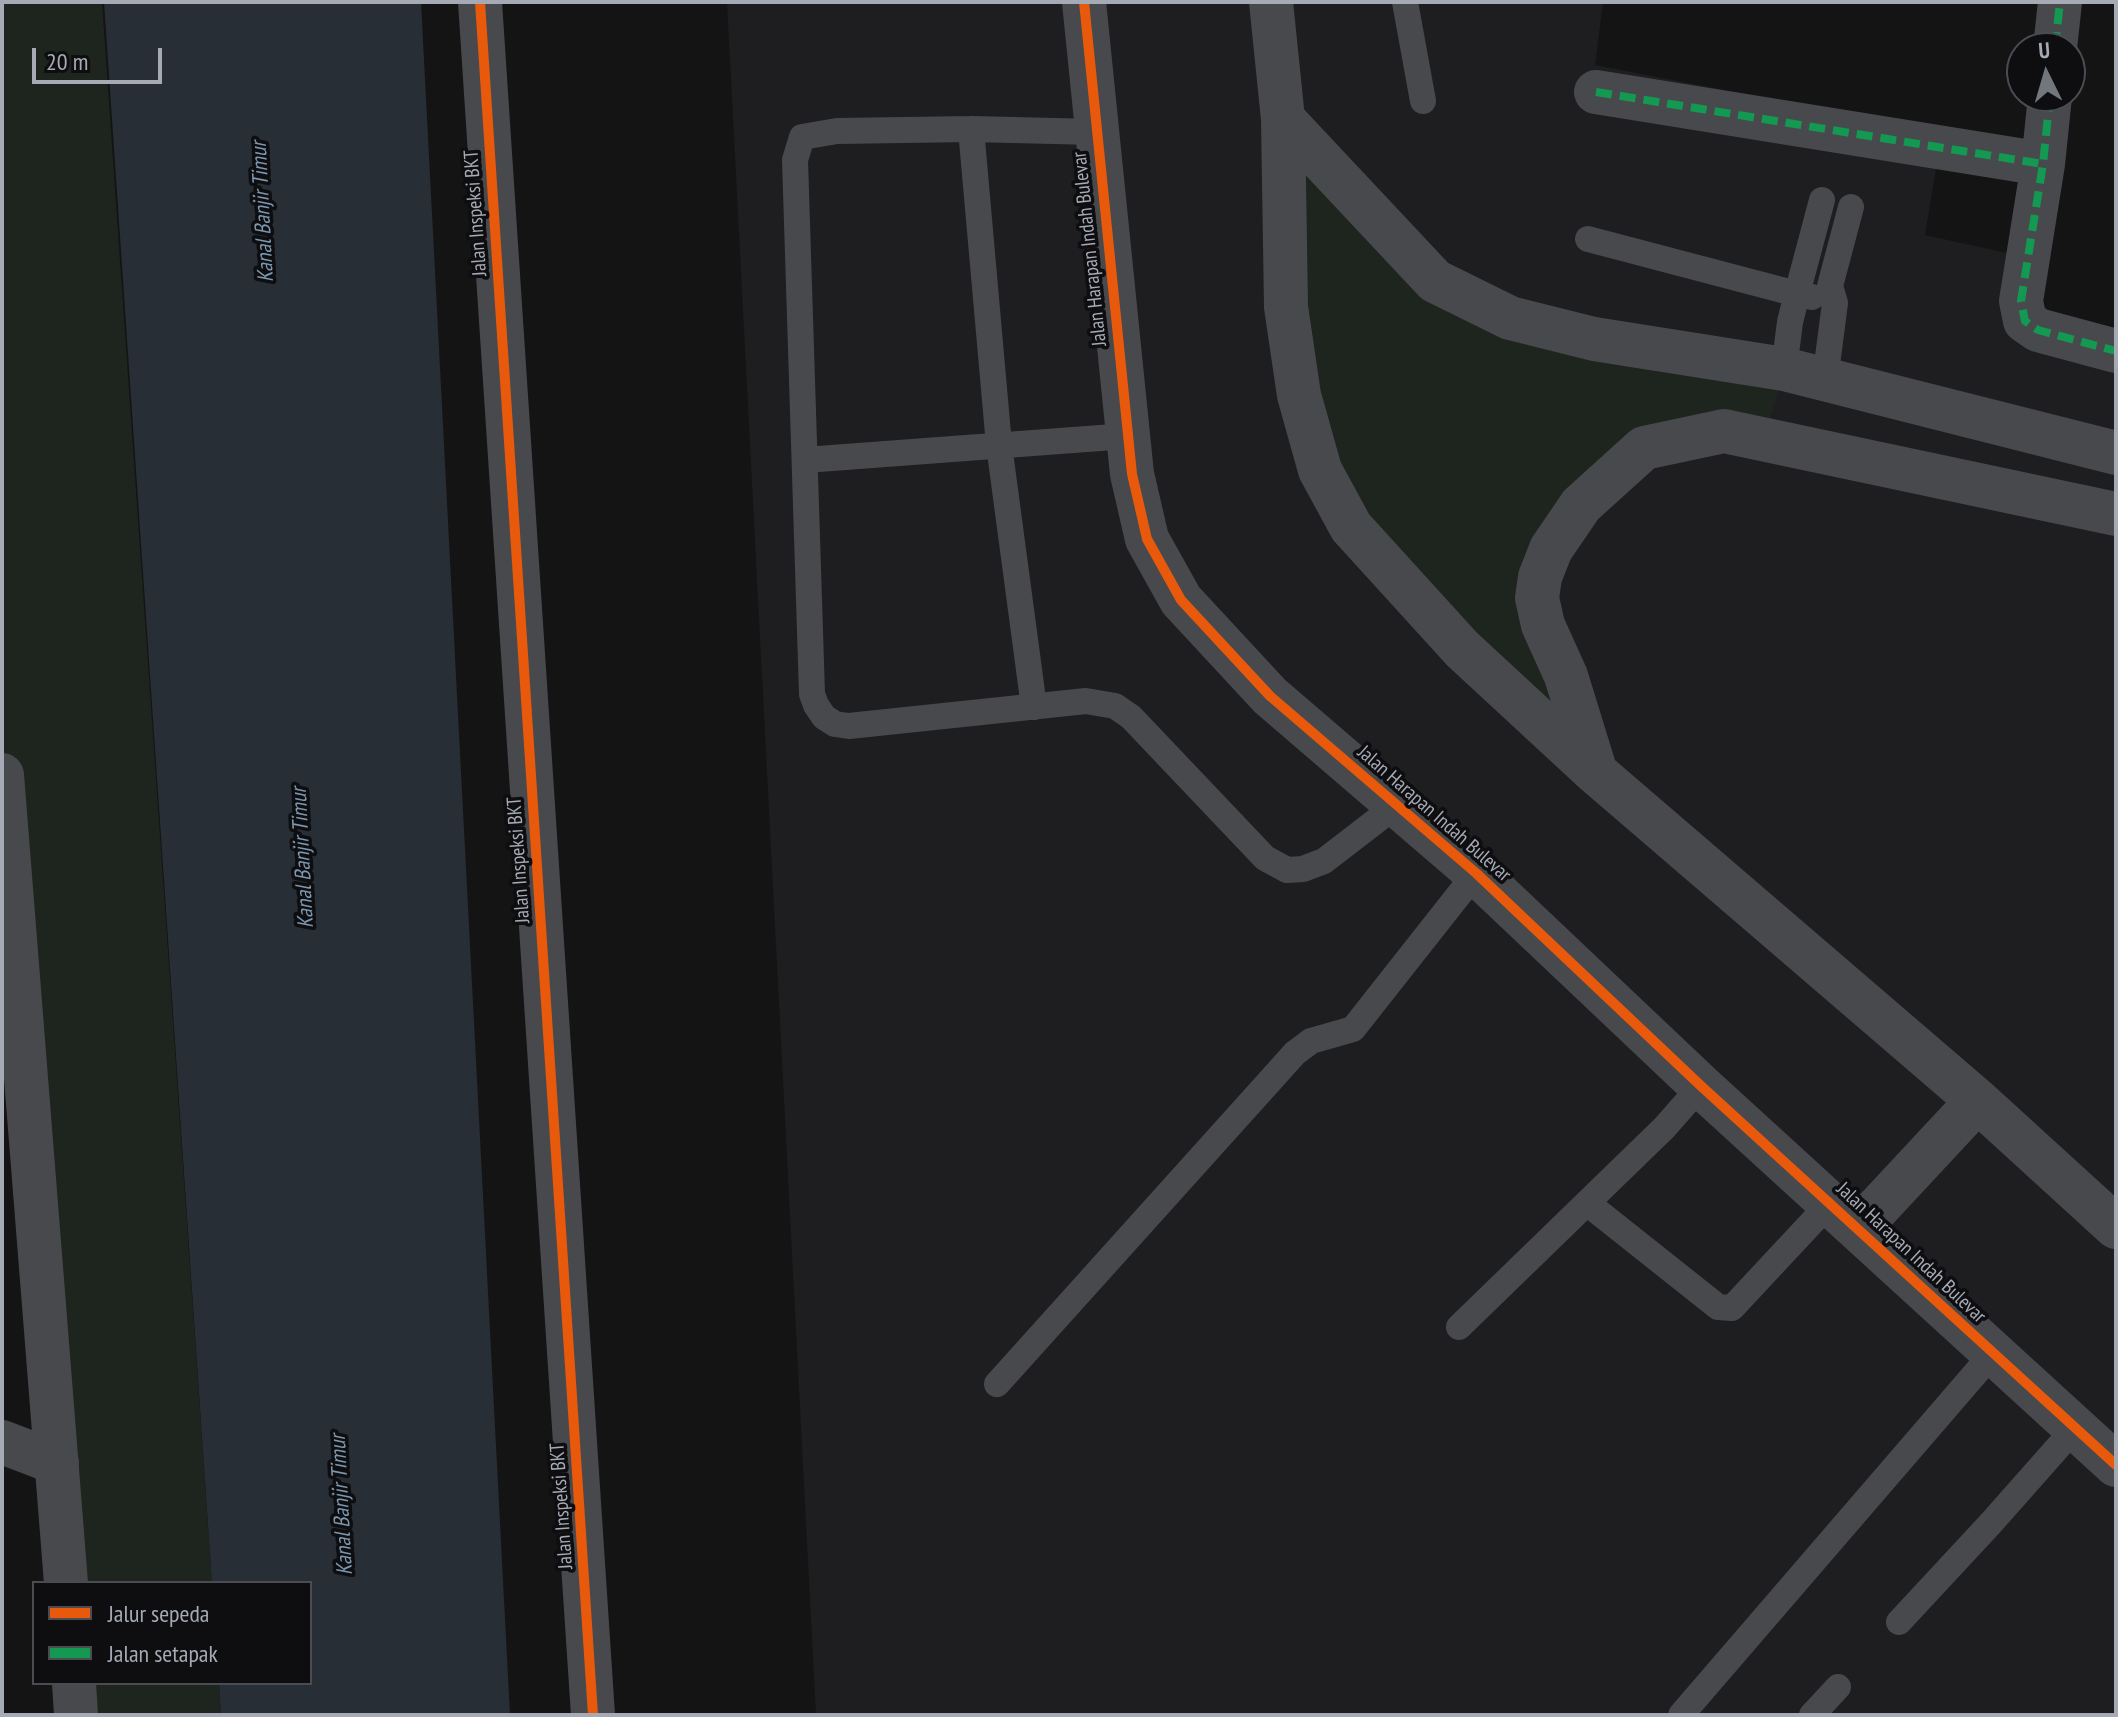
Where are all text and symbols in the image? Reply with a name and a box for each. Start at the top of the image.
scale bar [36,32,166,82]
north arrow [2006,32,2086,112]
text: U [2037,36,2051,65]
text: 20 m [46,46,88,77]
water label: Kanal Banjir Timur [246,141,280,283]
street label: Jalan Inspeksi BKT [460,149,492,277]
street label: Jalan Harapan Indah Bulevar [1068,151,1112,347]
street label: Jalan Harapan Indah Bulevar [1352,741,1516,887]
water label: Kanal Banjir Timur [286,787,320,929]
street label: Jalan Inspeksi BKT [503,796,535,924]
street label: Jalan Harapan Indah Bulevar [1831,1178,1991,1328]
water label: Kanal Banjir Timur [325,1434,359,1576]
street label: Jalan Inspeksi BKT [546,1442,578,1570]
legend [32,1581,312,1685]
text: Jalur sepeda [108,1598,209,1629]
text: Jalan setapak [108,1638,218,1669]

